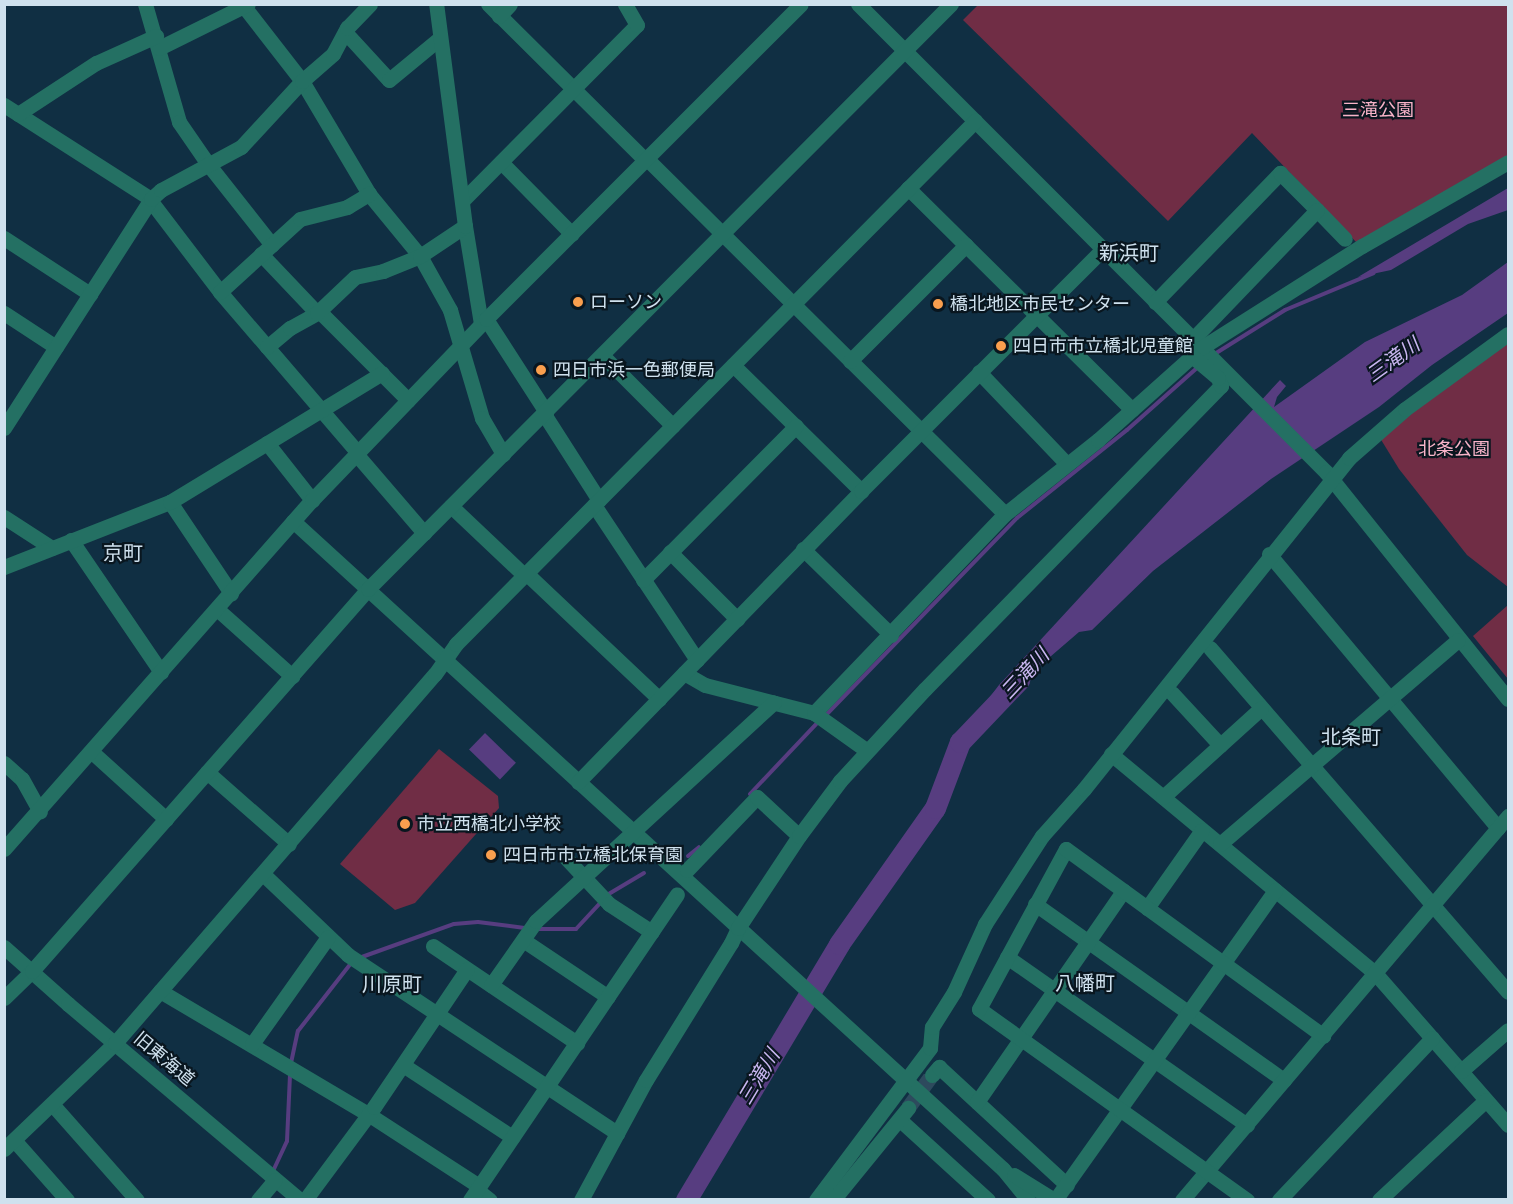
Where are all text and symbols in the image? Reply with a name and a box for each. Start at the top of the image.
park label: 三滝公園 [1342,99,1414,121]
district label: 新浜町 [1099,241,1159,265]
place label: ローソン [590,291,662,313]
place label: 橋北地区市民センター [950,293,1130,315]
marker: ローソン [571,295,585,309]
marker: 橋北地区市民センター [931,297,945,311]
water label: 三滝川 [1362,333,1424,387]
place label: 四日市市立橋北児童館 [1013,335,1193,357]
marker: 四日市市立橋北児童館 [994,339,1008,353]
place label: 四日市浜一色郵便局 [553,359,715,381]
marker: 四日市浜一色郵便局 [534,363,548,377]
park label: 北条公園 [1418,438,1490,460]
district label: 京町 [103,541,143,565]
water label: 三滝川 [996,644,1054,704]
district label: 北条町 [1321,725,1381,749]
place label: 市立西橋北小学校 [417,813,561,835]
marker: 市立西橋北小学校 [398,817,412,831]
place label: 四日市市立橋北保育園 [503,844,683,866]
marker: 四日市市立橋北保育園 [484,848,498,862]
district label: 八幡町 [1055,971,1115,995]
district label: 川原町 [362,972,422,996]
street label: 旧東海道 [129,1028,199,1090]
water label: 三滝川 [733,1045,785,1109]

